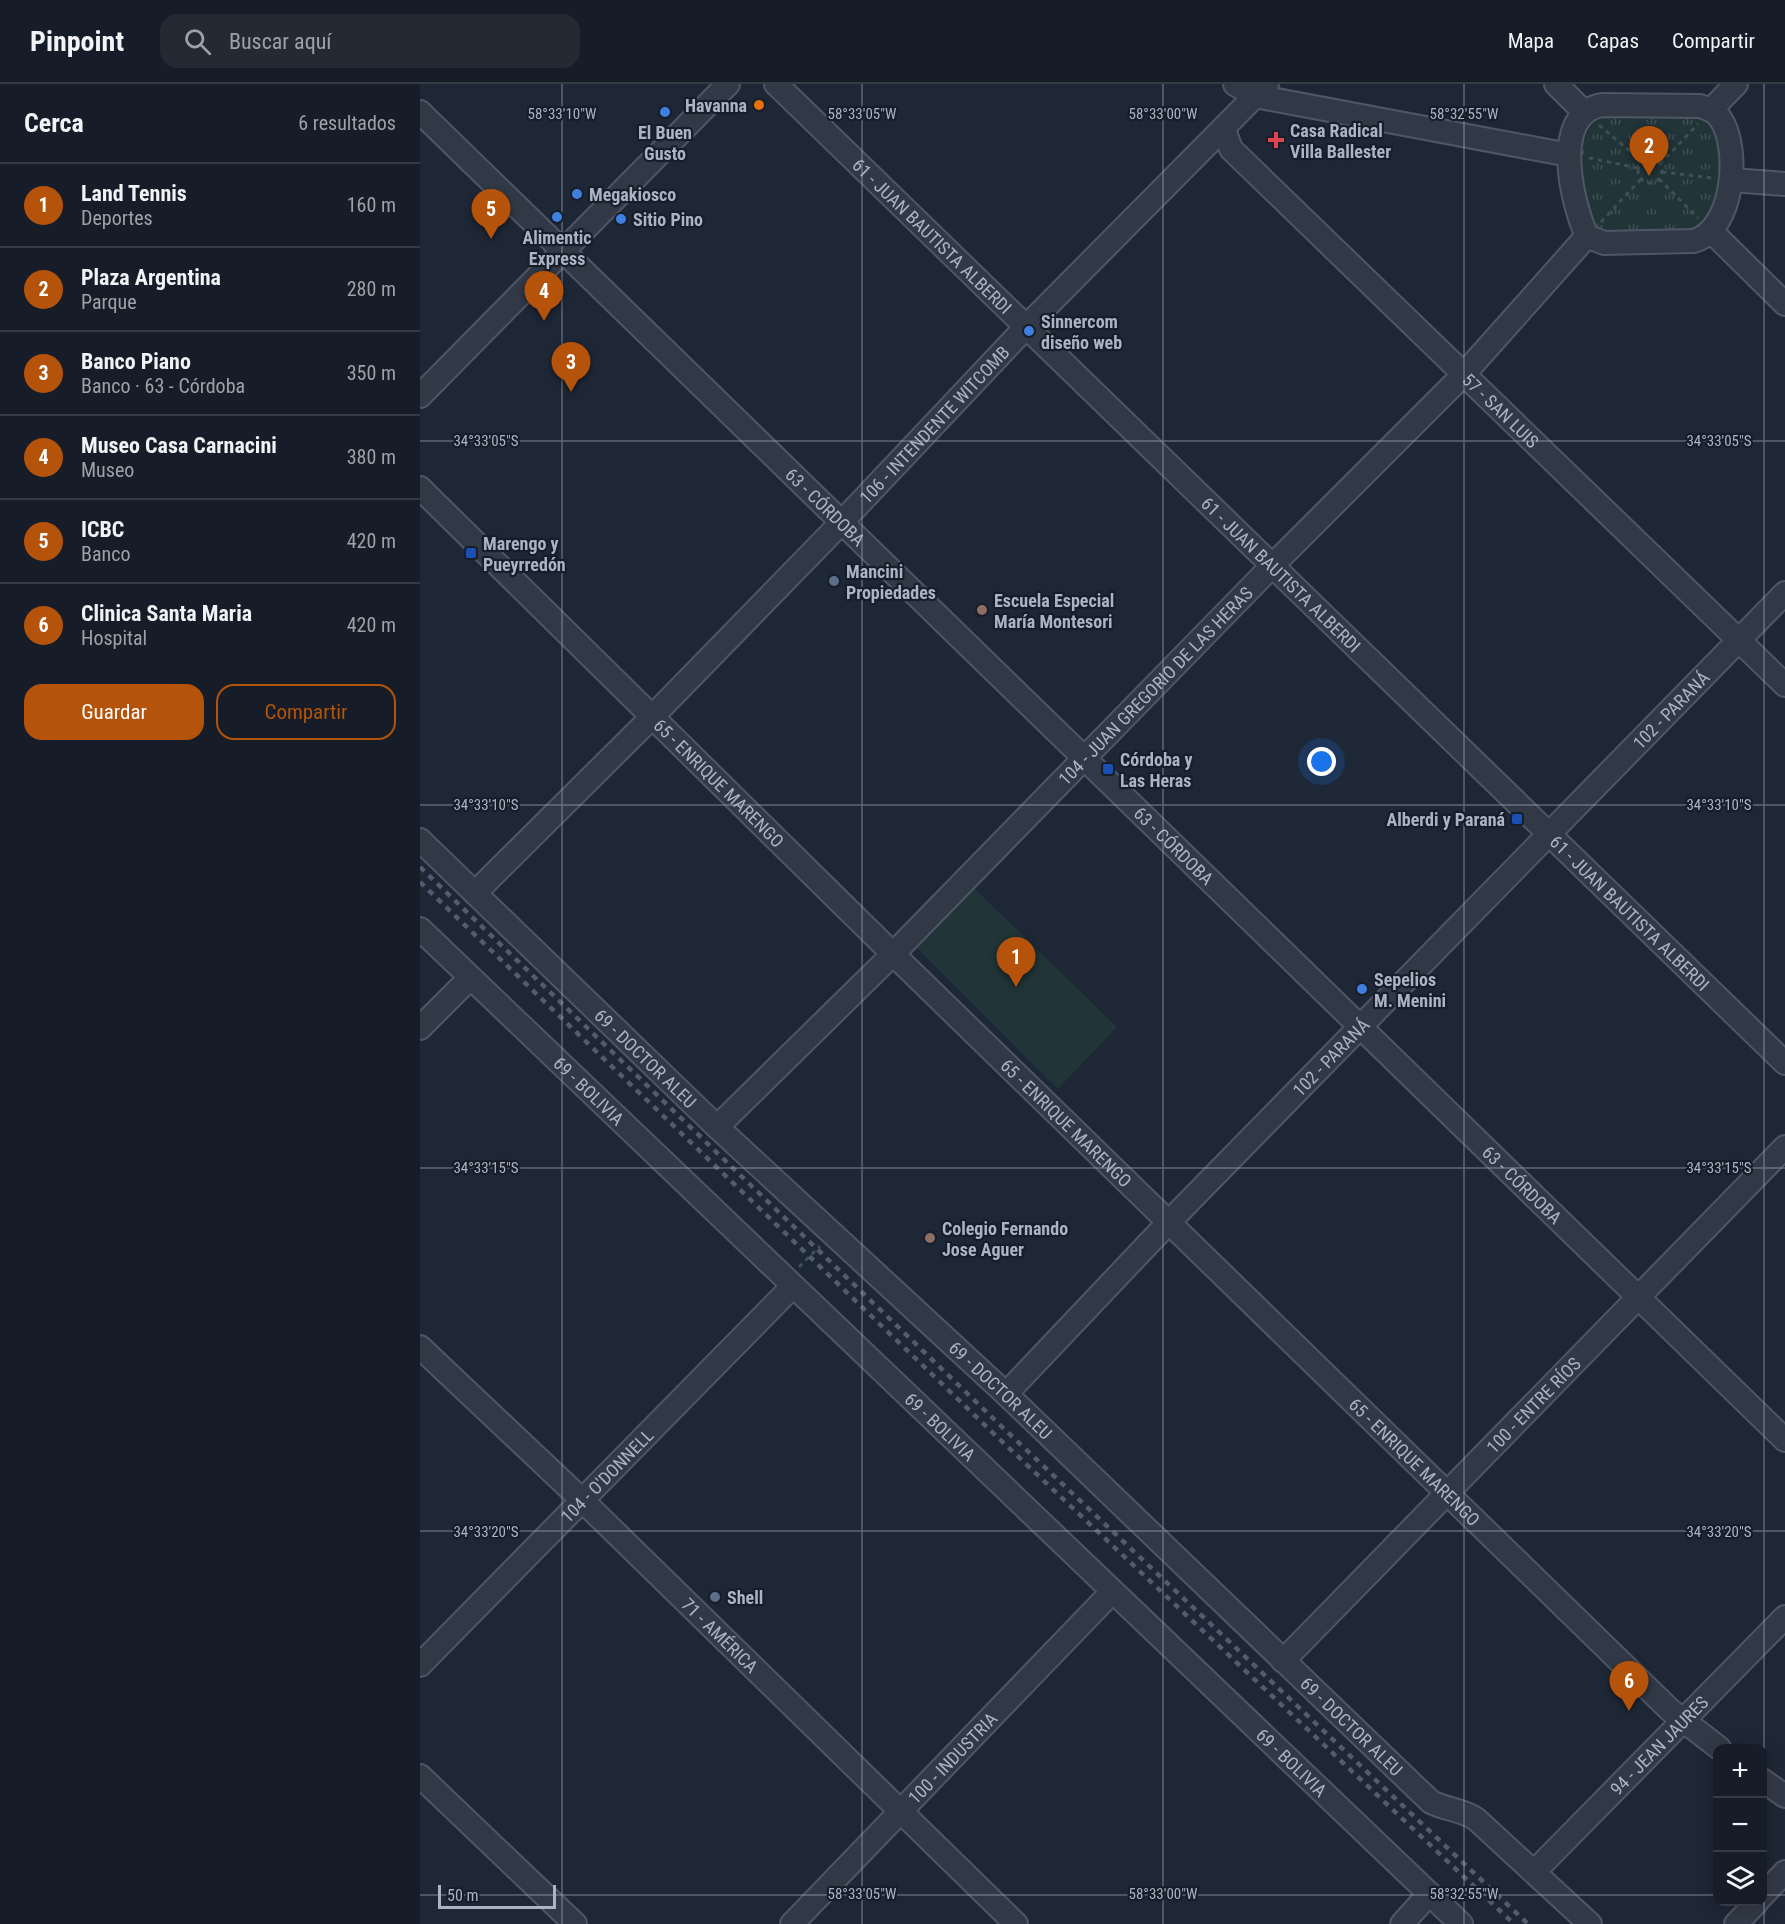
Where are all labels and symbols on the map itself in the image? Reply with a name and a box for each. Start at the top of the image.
place label: Havanna [685,95,747,116]
marker: Havanna [752,98,766,112]
text: 58°33'10"W [528,105,597,123]
marker: El Buen Gusto [658,105,672,119]
text: 58°33'05"W [828,105,897,123]
text: 58°33'00"W [1129,105,1198,123]
text: 58°32'55"W [1430,105,1499,123]
place label: Casa Radical Villa Ballester [1290,120,1391,162]
place label: El Buen Gusto [638,122,692,164]
pin: 2 [1630,126,1668,176]
marker: Casa Radical Villa Ballester [1267,131,1285,149]
street label: 61 - JUAN BAUTISTA ALBERDI [849,154,1016,318]
place label: Megakiosco [589,184,676,205]
marker: Megakiosco [570,187,584,201]
pin: 5 [472,190,510,239]
place label: Sitio Pino [633,209,703,230]
marker: Alimentic Express [550,210,564,224]
marker: Sitio Pino [614,212,628,226]
place label: Alimentic Express [523,227,591,269]
pin: 4 [524,272,564,321]
place label: Sinnercom diseño web [1041,311,1122,353]
marker: Sinnercom diseño web [1022,324,1036,338]
street label: 106 - INTENDENTE WITCOMB [855,341,1013,507]
pin: 3 [552,342,590,392]
street label: 57 - SAN LUIS [1459,369,1543,452]
text: 34°33'05"S [453,432,519,450]
text: 34°33'05"S [1686,432,1752,450]
street label: 63 - CÓRDOBA [782,463,870,550]
street label: 61 - JUAN BAUTISTA ALBERDI [1197,492,1365,656]
place label: Marengo y Pueyrredón [483,533,566,575]
marker: Marengo y Pueyrredón [464,546,478,560]
place label: Mancini Propiedades [846,561,936,603]
marker: Mancini Propiedades [827,574,841,588]
street label: 104 - JUAN GREGORIO DE LAS HERAS [1054,582,1257,789]
place label: Escuela Especial María Montesori [994,590,1114,632]
marker: Escuela Especial María Montesori [975,603,989,617]
street label: 102 - PARANÁ [1628,666,1714,753]
street label: 65 - ENRIQUE MARENGO [650,714,789,851]
your location [1307,747,1336,776]
place label: Córdoba y Las Heras [1120,749,1192,791]
marker: Córdoba y Las Heras [1101,762,1115,776]
text: 34°33'10"S [453,796,519,814]
text: 34°33'10"S [1686,796,1752,814]
street label: 63 - CÓRDOBA [1130,802,1219,889]
place label: Alberdi y Paraná [1386,809,1505,830]
marker: Alberdi y Paraná [1510,812,1524,826]
street label: 61 - JUAN BAUTISTA ALBERDI [1546,831,1714,995]
pin: 1 [996,938,1036,987]
place label: Sepelios M. Menini [1374,969,1446,1011]
marker: Sepelios M. Menini [1355,982,1369,996]
street label: 69 - DOCTOR ALEU [591,1004,701,1112]
street label: 102 - PARANÁ [1288,1013,1374,1100]
street label: 69 - BOLIVIA [550,1052,629,1130]
street label: 65 - ENRIQUE MARENGO [997,1055,1136,1191]
street label: 63 - CÓRDOBA [1478,1141,1567,1228]
text: 34°33'15"S [453,1159,519,1177]
text: 34°33'15"S [1686,1159,1752,1177]
place label: Colegio Fernando Jose Aguer [942,1218,1068,1260]
marker: Colegio Fernando Jose Aguer [923,1231,937,1245]
street label: 69 - DOCTOR ALEU [945,1337,1057,1443]
street label: 100 - ENTRE RÍOS [1482,1353,1585,1457]
street label: 69 - BOLIVIA [901,1388,980,1465]
street label: 65 - ENRIQUE MARENGO [1345,1393,1484,1530]
street label: 104 - O'DONNELL [556,1424,657,1527]
text: 34°33'20"S [453,1523,519,1541]
text: 34°33'20"S [1686,1523,1752,1541]
place label: Shell [727,1587,763,1608]
marker: Shell [708,1590,722,1604]
street label: 71 - AMÉRICA [678,1593,763,1677]
pin: 6 [1610,1662,1648,1711]
street label: 69 - DOCTOR ALEU [1297,1672,1407,1780]
street label: 94 - JEAN JAURES [1606,1691,1712,1799]
street label: 100 - INDUSTRIA [904,1707,1002,1808]
street label: 69 - BOLIVIA [1252,1724,1332,1801]
scale bar [438,1882,556,1910]
text: 58°33'05"W [828,1885,897,1903]
text: 58°33'00"W [1129,1885,1198,1903]
text: 58°32'55"W [1430,1885,1499,1903]

